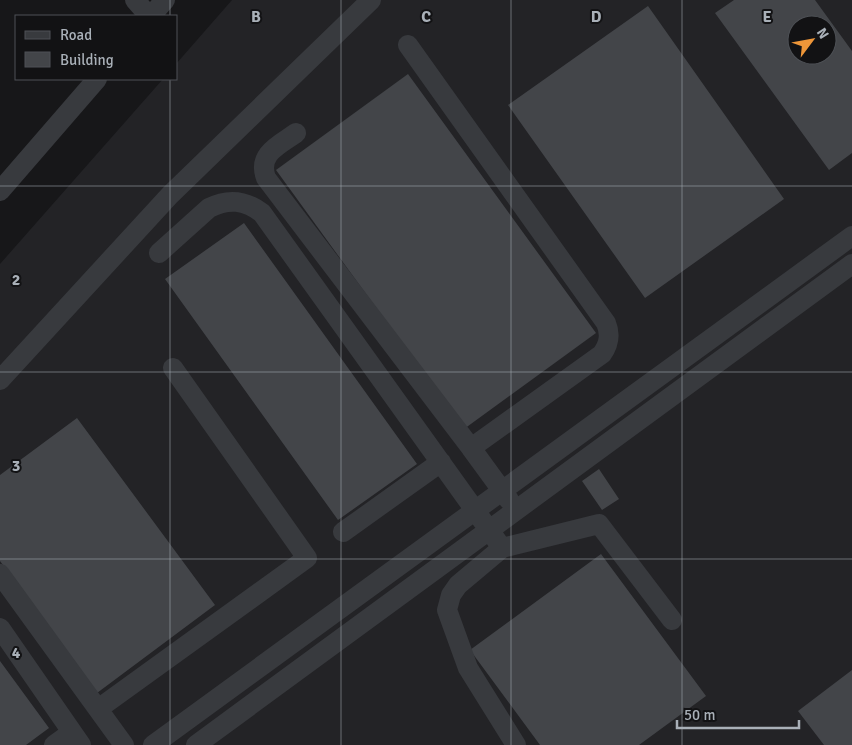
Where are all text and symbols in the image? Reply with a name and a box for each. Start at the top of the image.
text: B [251,7,261,27]
text: C [421,7,431,27]
text: D [591,7,602,27]
text: E [762,7,772,27]
legend [15,15,178,80]
north arrow [787,15,837,65]
text: N [813,25,832,42]
text: Road [60,26,92,44]
text: Building [60,51,114,69]
text: 2 [12,270,20,290]
text: 3 [12,456,20,476]
text: 4 [12,643,21,663]
scale bar [677,698,800,730]
text: 50 m [684,706,715,724]

